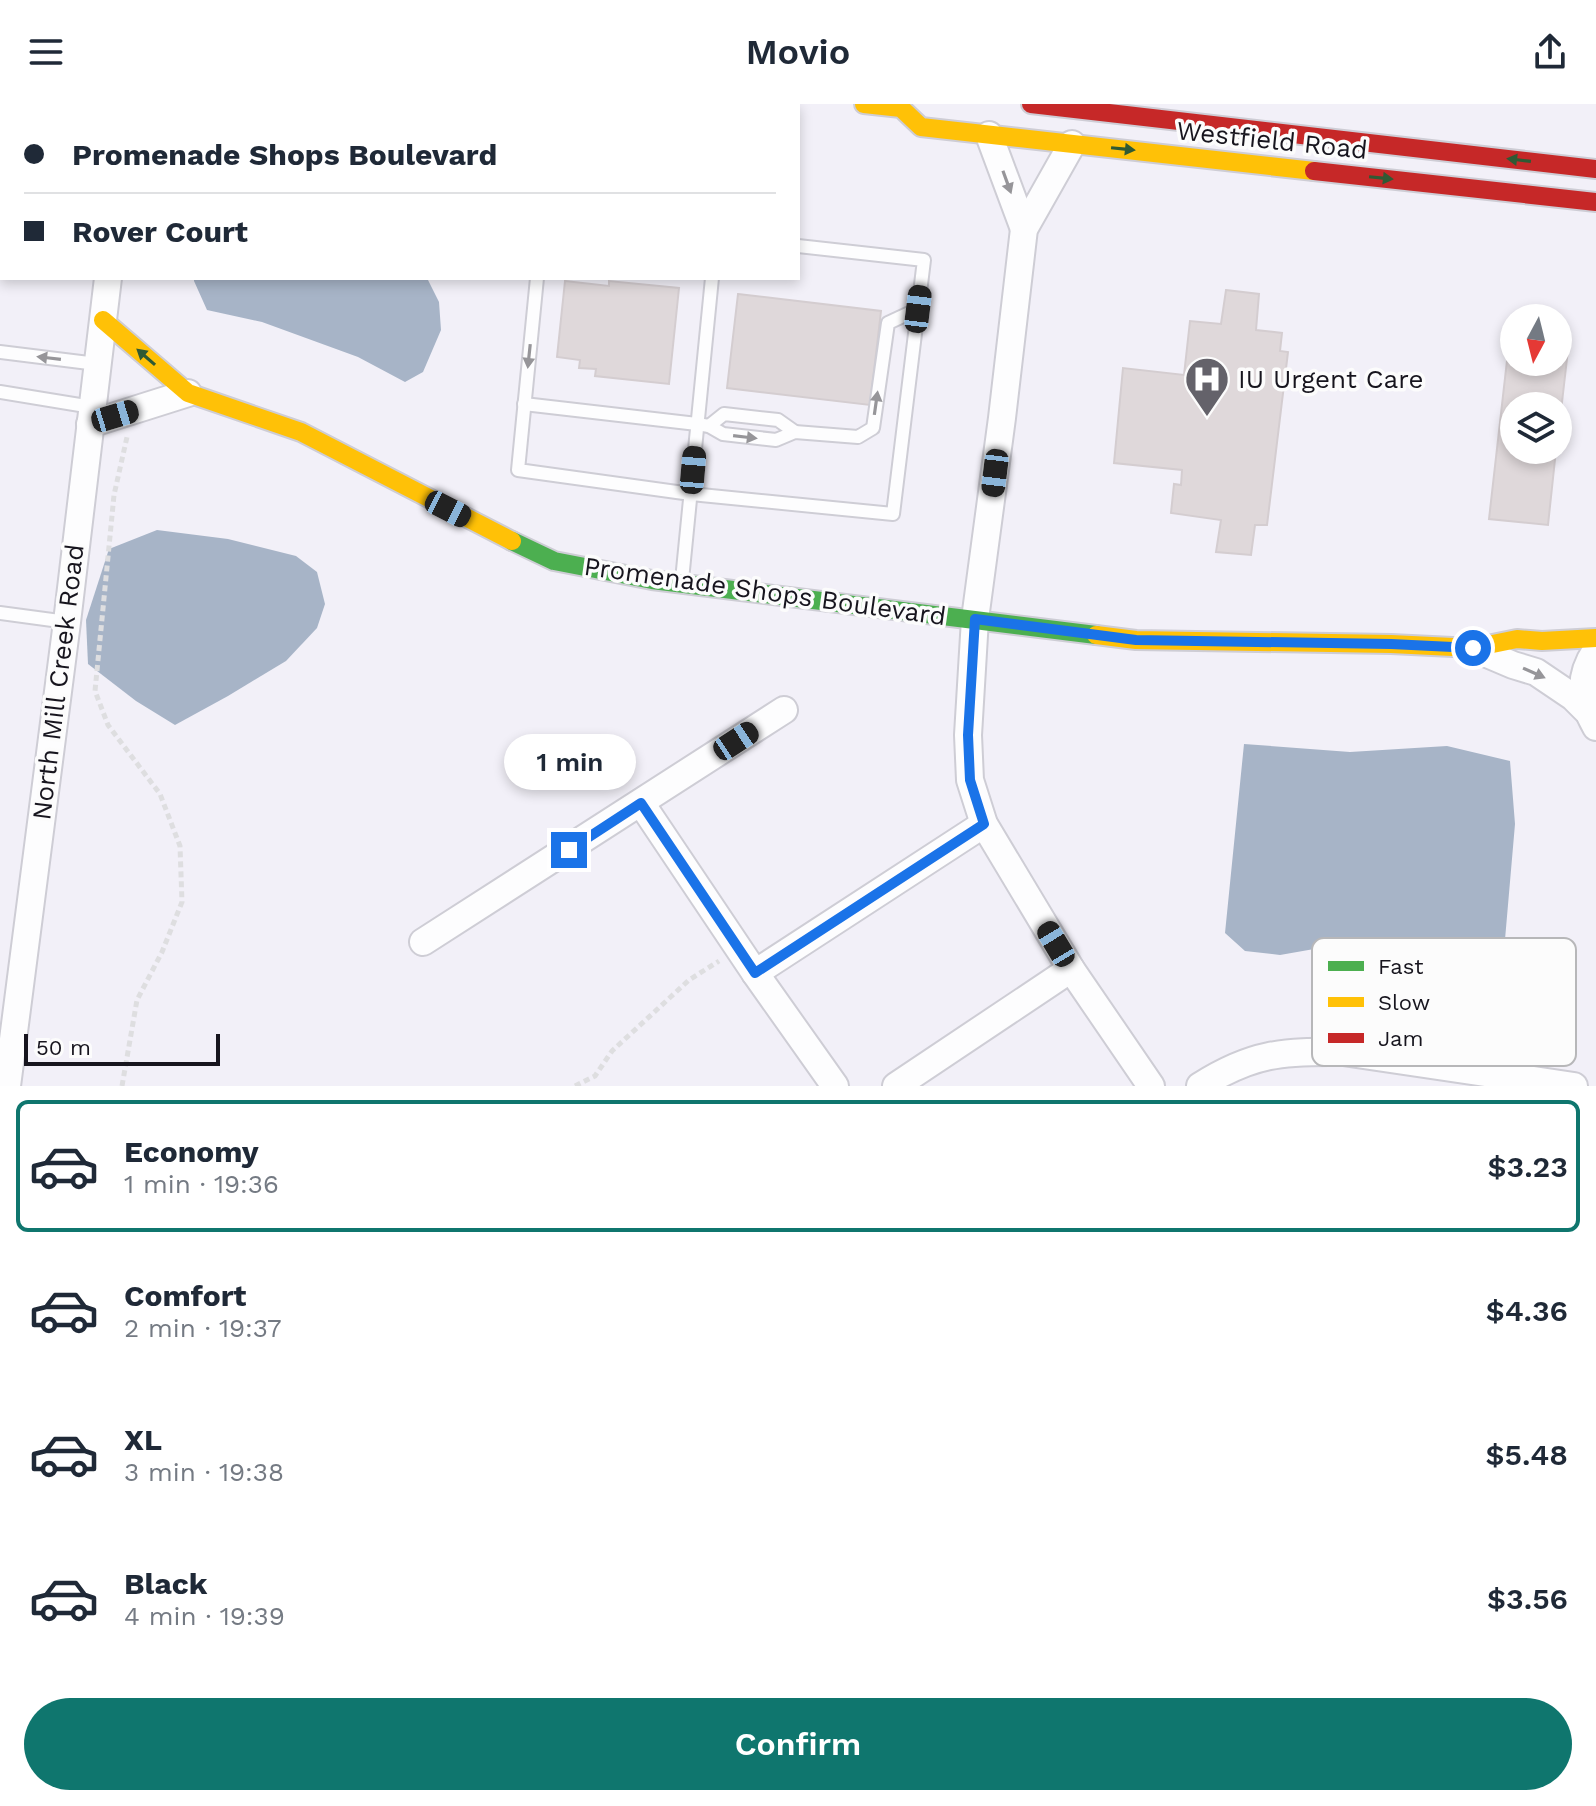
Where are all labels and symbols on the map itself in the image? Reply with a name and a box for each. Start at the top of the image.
street label: Westfield Road [1175,115,1369,165]
one-way arrow [1110,143,1135,156]
one-way arrow [1506,154,1531,167]
one-way arrow [1001,170,1014,194]
one-way arrow [1369,172,1394,185]
car [903,284,933,334]
north arrow [1500,304,1572,376]
one-way arrow [522,344,535,369]
one-way arrow [136,348,155,366]
one-way arrow [36,351,61,364]
hospital icon: IU Urgent Care [1183,355,1231,418]
place label: IU Urgent Care [1238,364,1423,394]
one-way arrow [870,390,883,415]
car [89,398,141,434]
one-way arrow [733,430,758,443]
car [679,445,707,495]
car [980,448,1010,498]
car [421,487,475,531]
street label: North Mill Creek Road [26,542,90,822]
street label: Promenade Shops Boulevard [582,551,948,631]
route start [1455,630,1491,666]
one-way arrow [1522,666,1545,680]
car [709,718,763,764]
callout: 1 min [503,734,635,790]
route end [551,832,587,868]
car [1033,917,1079,971]
legend [1312,938,1576,1066]
text: Fast [1378,954,1424,979]
text: Slow [1378,990,1430,1015]
text: Jam [1378,1026,1423,1051]
scale bar [24,1030,220,1066]

